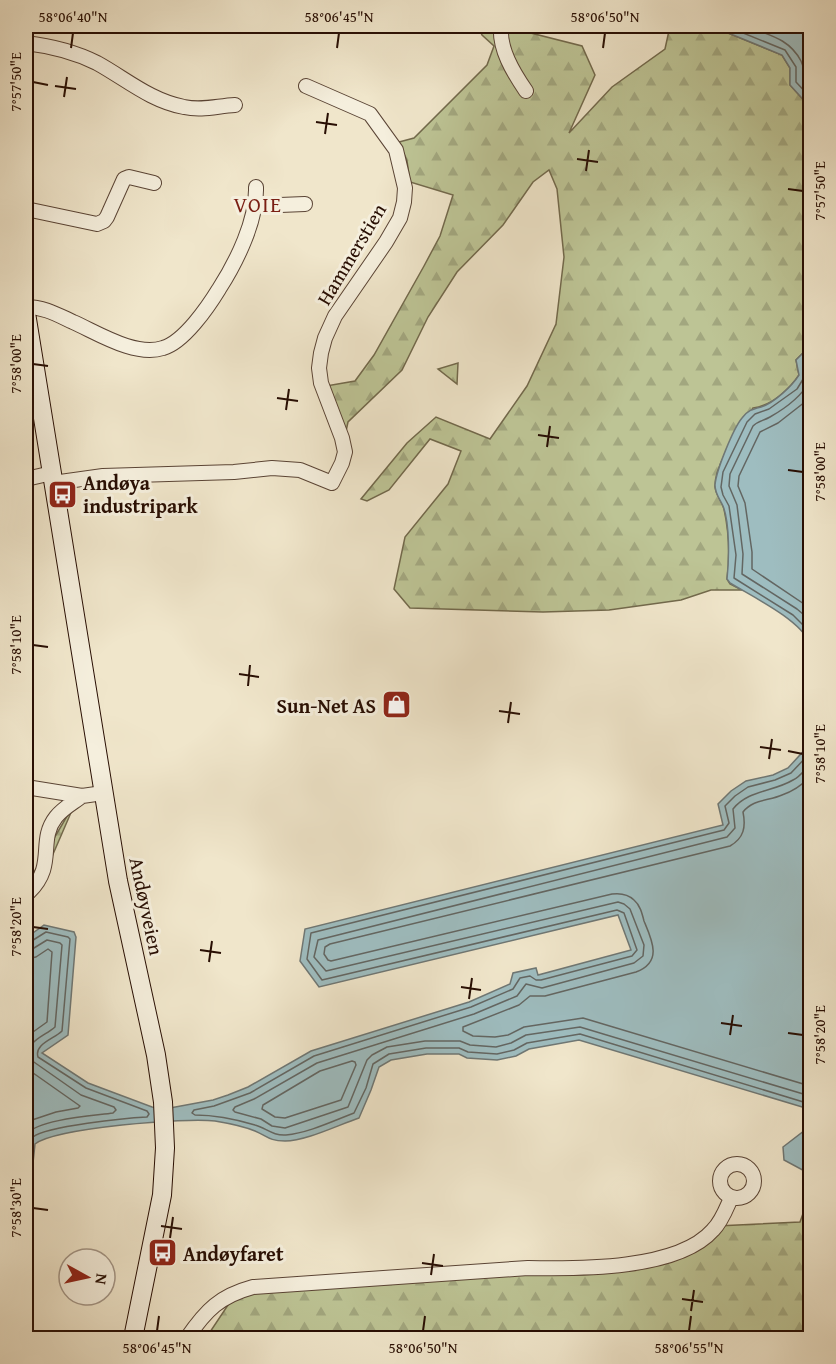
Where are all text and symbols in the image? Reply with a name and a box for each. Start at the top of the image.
text: 58°06'40"N [39,6,108,27]
text: 58°06'45"N [305,6,374,27]
text: 58°06'50"N [571,6,640,27]
text: 7°57'50"E [5,52,26,112]
text: 7°57'50"E [809,161,830,221]
district label: VOIE [234,189,282,220]
street label: Hammerstien [309,198,393,310]
text: 7°58'00"E [5,334,26,394]
text: 7°58'00"E [809,442,830,502]
place label: Andøya industripark [83,468,198,520]
bus stop icon: Andøya industripark [46,478,78,510]
text: 7°58'10"E [5,615,26,675]
shop icon: Sun-Net AS [381,689,413,721]
place label: Sun-Net AS [277,691,376,720]
text: 7°58'10"E [809,724,830,784]
street label: Andøyveien [122,854,172,958]
text: 7°58'20"E [5,897,26,957]
text: 7°58'20"E [809,1005,830,1065]
text: 7°58'30"E [5,1178,26,1238]
bus stop icon: Andøyfaret [146,1237,178,1269]
place label: Andøyfaret [183,1239,284,1268]
north arrow [57,1247,117,1307]
text: N [89,1272,114,1286]
text: 58°06'45"N [123,1337,192,1358]
text: 58°06'50"N [389,1337,458,1358]
text: 58°06'55"N [655,1337,724,1358]

